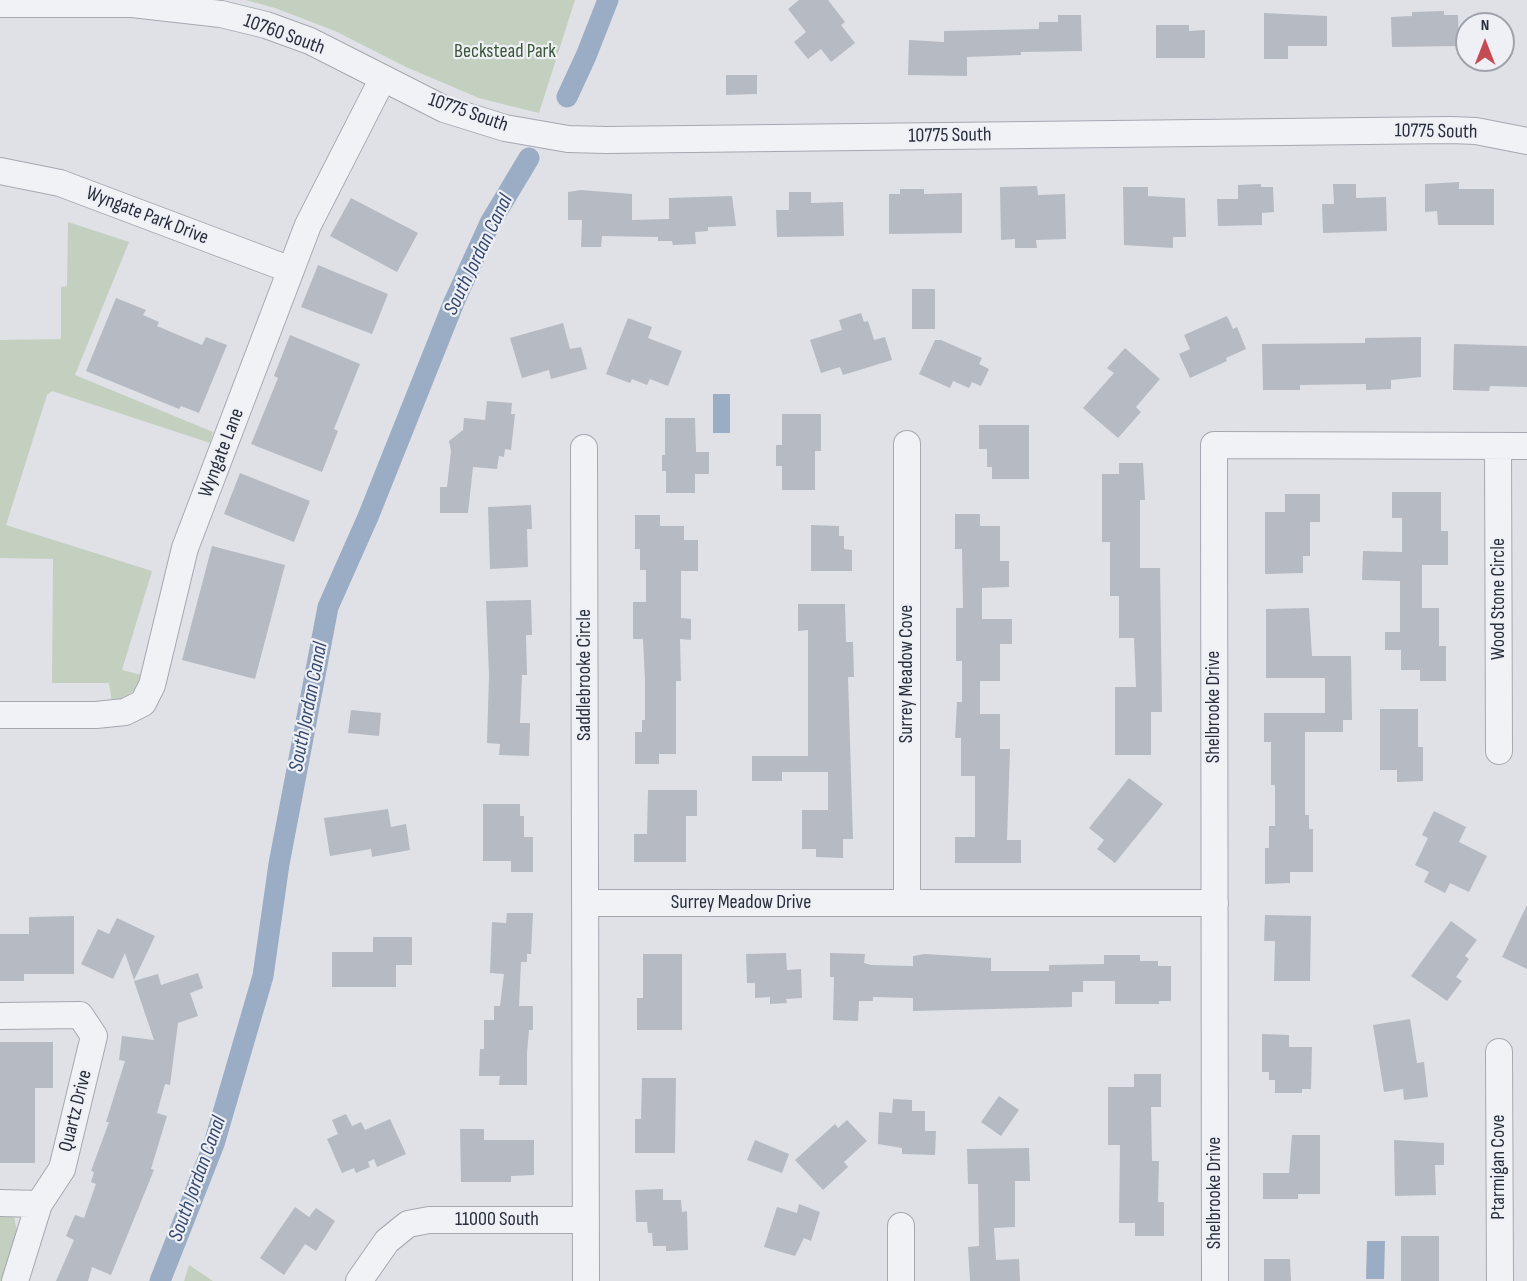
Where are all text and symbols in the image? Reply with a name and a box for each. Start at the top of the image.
street label: 10760 South [240,9,328,61]
north arrow [1455,12,1515,72]
text: N [1481,16,1489,35]
park label: Beckstead Park [454,40,556,64]
street label: 10775 South [425,88,511,138]
street label: 10775 South [1394,119,1478,145]
street label: 10775 South [908,123,992,149]
street label: Wyngate Park Drive [82,182,212,250]
water label: South Jordan Canal [439,190,519,320]
street label: Wyngate Lane [194,405,250,501]
street label: Wood Stone Circle [1487,538,1511,660]
street label: Surrey Meadow Cove [895,605,919,743]
street label: Saddlebrooke Circle [573,609,597,741]
water label: South Jordan Canal [284,640,334,774]
street label: Shelbrooke Drive [1202,651,1226,763]
street label: Surrey Meadow Drive [671,891,811,915]
street label: Quartz Drive [54,1068,98,1154]
water label: South Jordan Canal [164,1113,232,1245]
street label: Ptarmigan Cove [1487,1114,1511,1220]
street label: Shelbrooke Drive [1203,1137,1227,1249]
street label: 11000 South [455,1208,539,1232]

